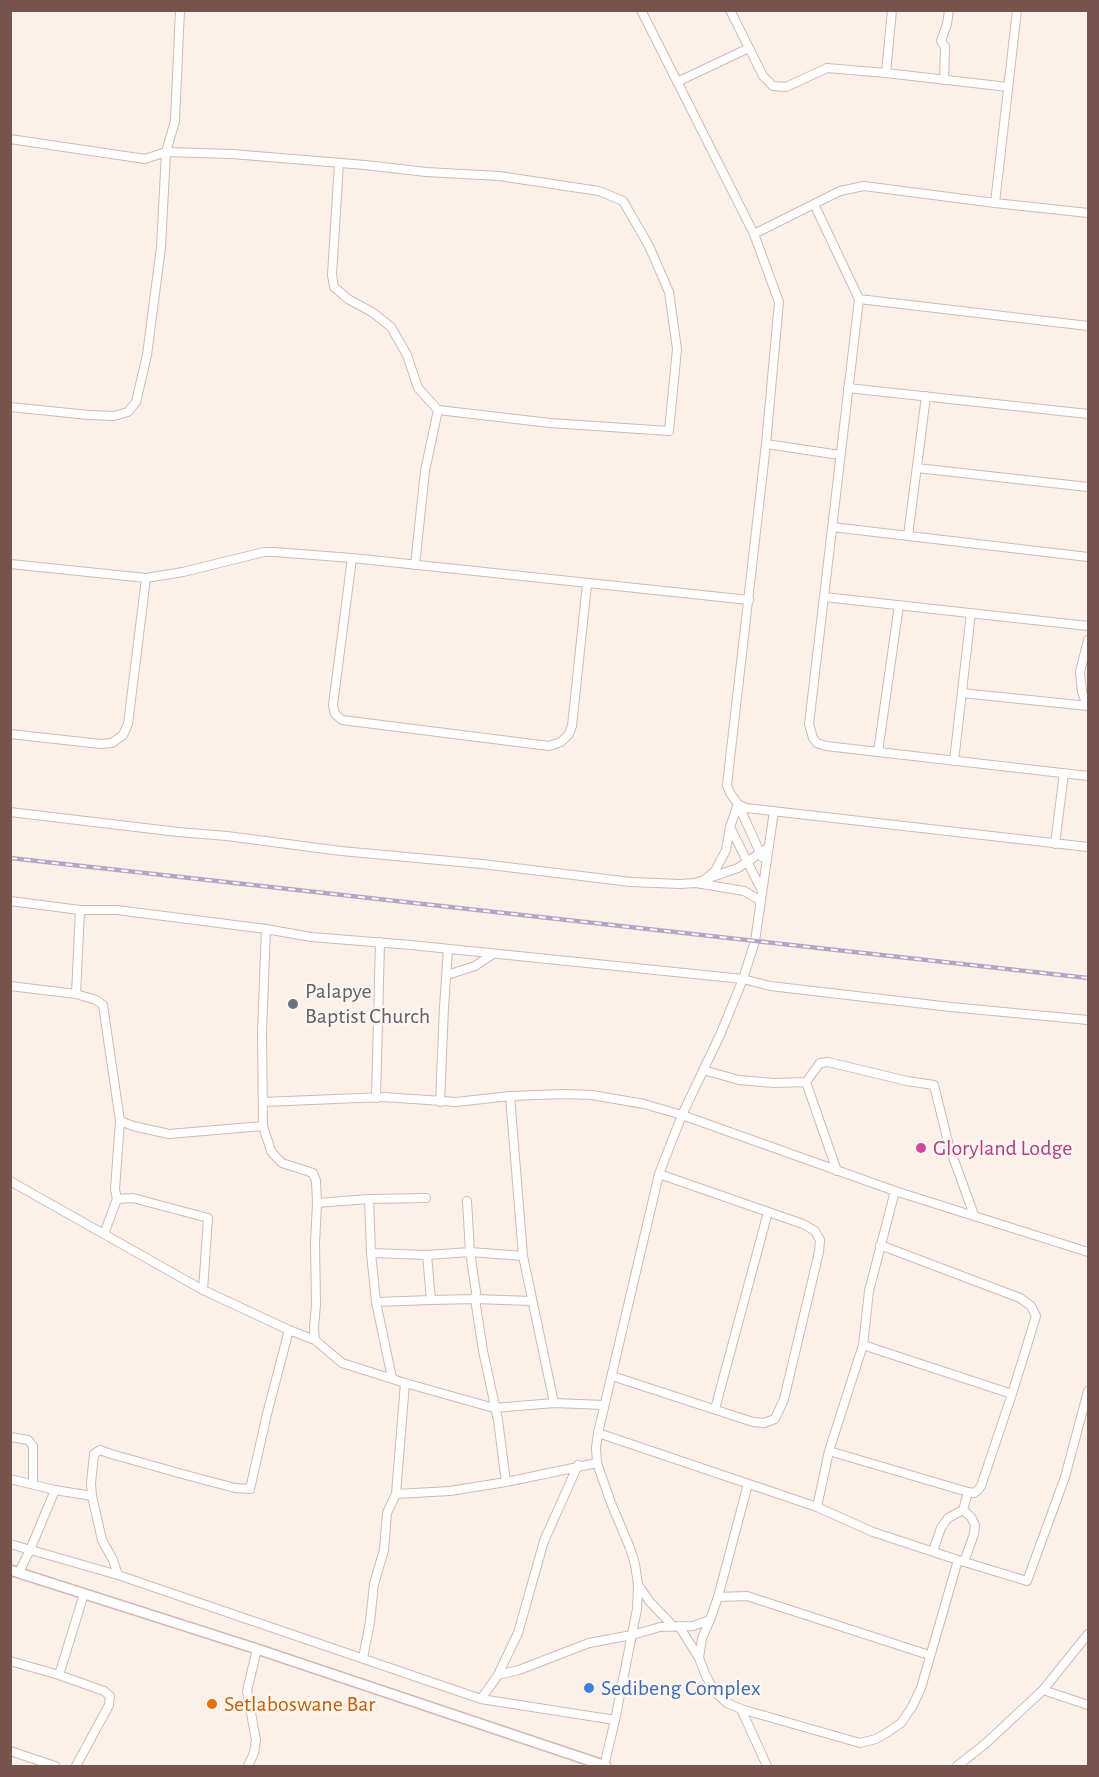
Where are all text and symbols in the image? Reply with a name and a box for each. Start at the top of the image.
place label: Palapye Baptist Church [305,978,430,1030]
marker: Palapye Baptist Church [286,997,300,1011]
place label: Gloryland Lodge [933,1135,1072,1161]
marker: Gloryland Lodge [914,1141,928,1155]
place label: Sedibeng Complex [601,1675,760,1701]
marker: Sedibeng Complex [582,1681,596,1695]
place label: Setlaboswane Bar [224,1691,375,1717]
marker: Setlaboswane Bar [205,1697,219,1711]

